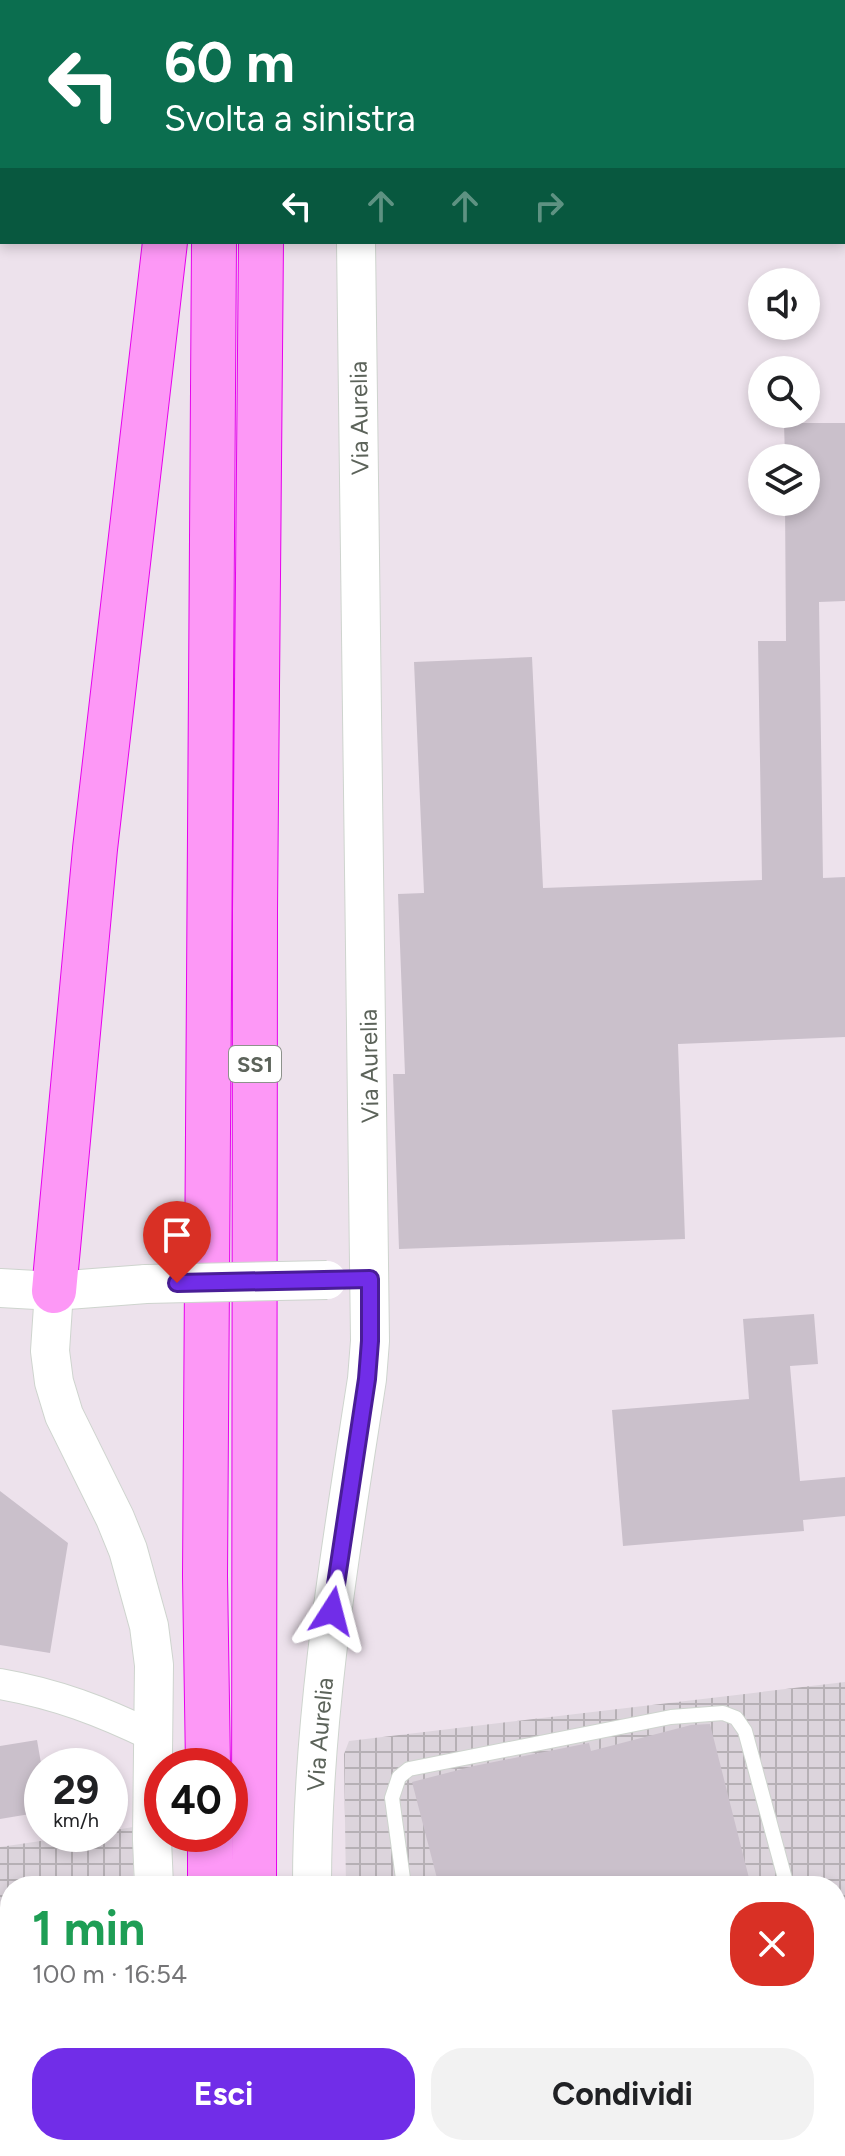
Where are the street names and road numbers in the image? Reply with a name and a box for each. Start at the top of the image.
street label: Via Aurelia [344,361,374,475]
street label: Via Aurelia [354,1009,384,1123]
road number: SS1 [229,1046,281,1082]
street label: Via Aurelia [300,1676,339,1792]

